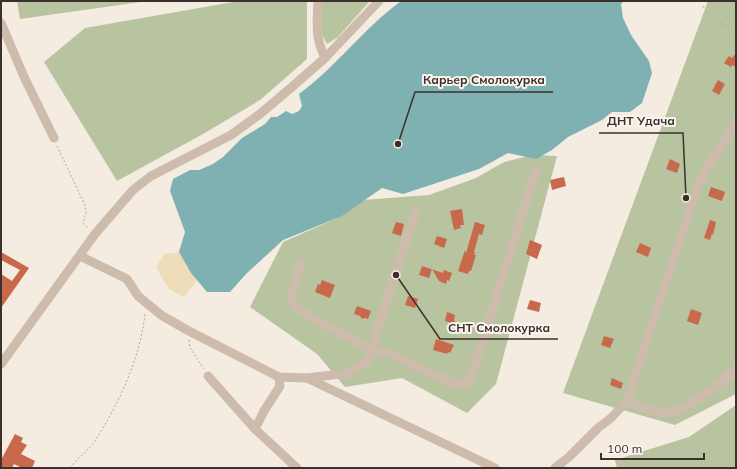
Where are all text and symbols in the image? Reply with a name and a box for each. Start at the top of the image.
callout: Карьер Смолокурка [415,68,553,92]
text: Карьер Смолокурка [423,72,545,87]
callout: ДНТ Удача [599,109,683,133]
text: ДНТ Удача [607,113,675,128]
callout: СНТ Смолокурка [440,315,558,339]
text: СНТ Смолокурка [448,320,550,335]
scale bar [601,435,704,461]
text: 100 m [607,441,642,456]

